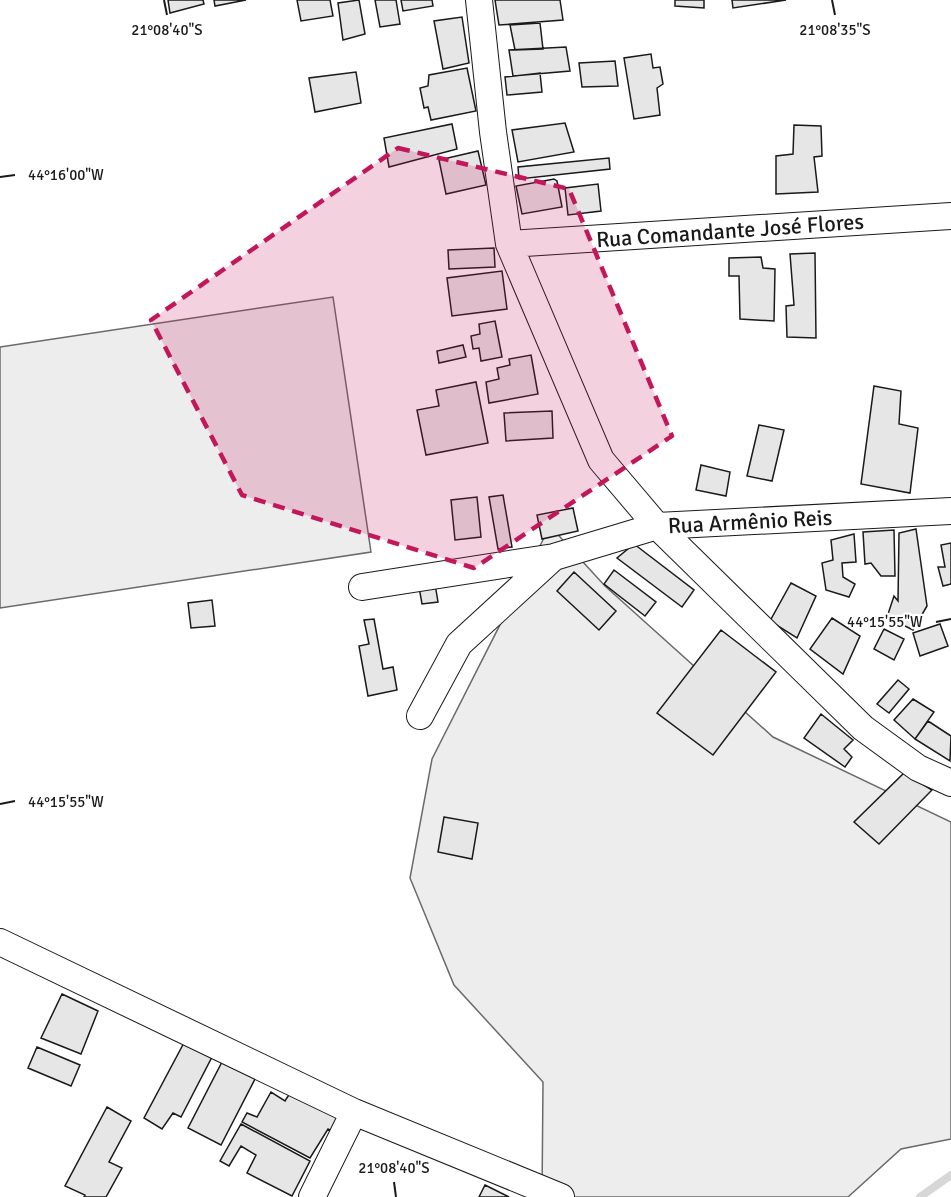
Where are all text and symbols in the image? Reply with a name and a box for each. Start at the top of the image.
text: 21°08'40"S [131,21,203,39]
text: 21°08'35"S [799,21,871,39]
text: 44°16'00"W [28,166,104,184]
street label: Rua Comandante José Flores [595,208,865,253]
street label: Rua Armênio Reis [667,504,833,539]
text: 44°15'55"W [847,613,923,631]
text: 44°15'55"W [28,793,104,811]
text: 21°08'40"S [358,1159,430,1177]

